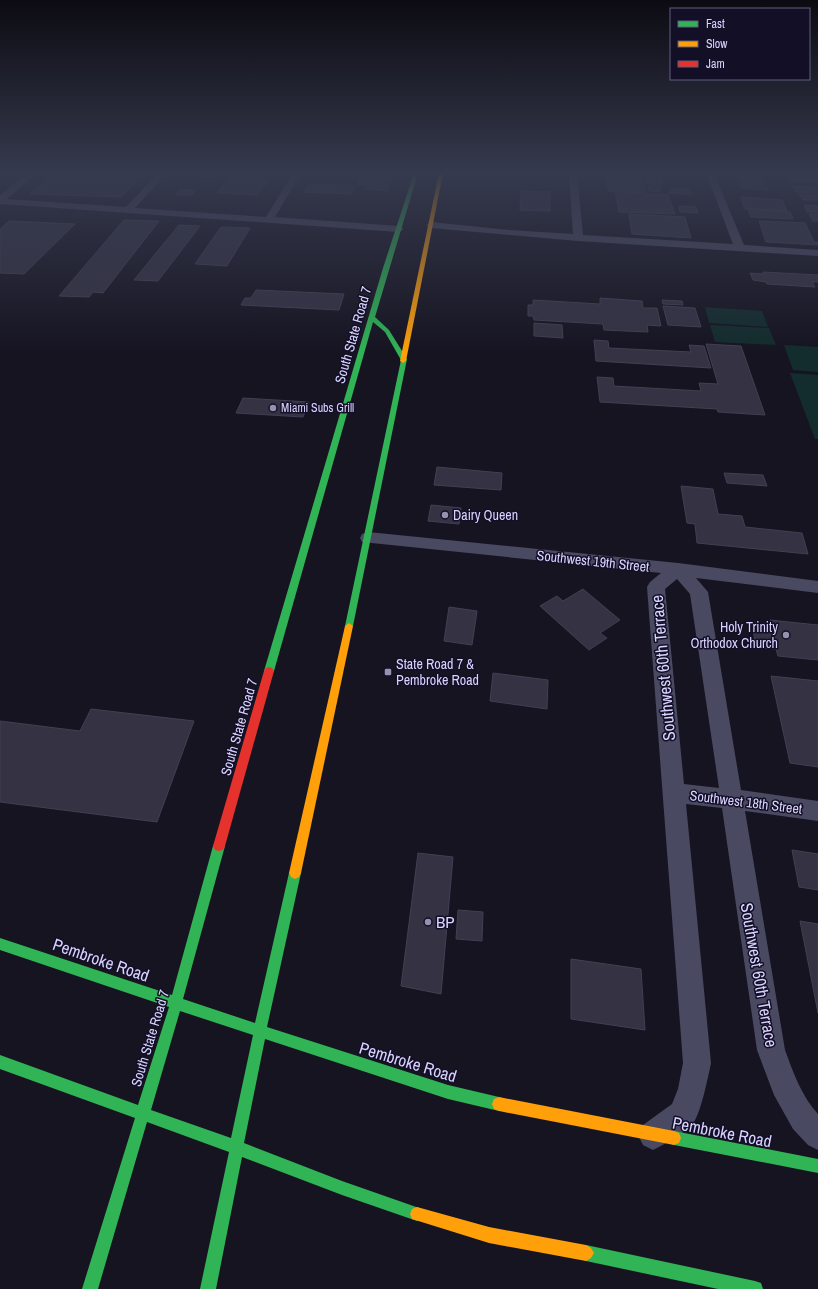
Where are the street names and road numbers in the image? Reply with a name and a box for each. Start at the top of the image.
street label: South State Road 7 [331,284,375,386]
street label: Southwest 19th Street [536,546,650,576]
street label: Southwest 60th Terrace [645,594,680,742]
street label: South State Road 7 [217,676,261,778]
street label: Southwest 18th Street [689,786,803,818]
street label: Southwest 60th Terrace [735,901,784,1049]
street label: Pembroke Road [50,932,153,987]
street label: South State Road 7 [127,987,173,1089]
street label: Pembroke Road [357,1036,460,1087]
street label: Pembroke Road [670,1111,774,1152]

